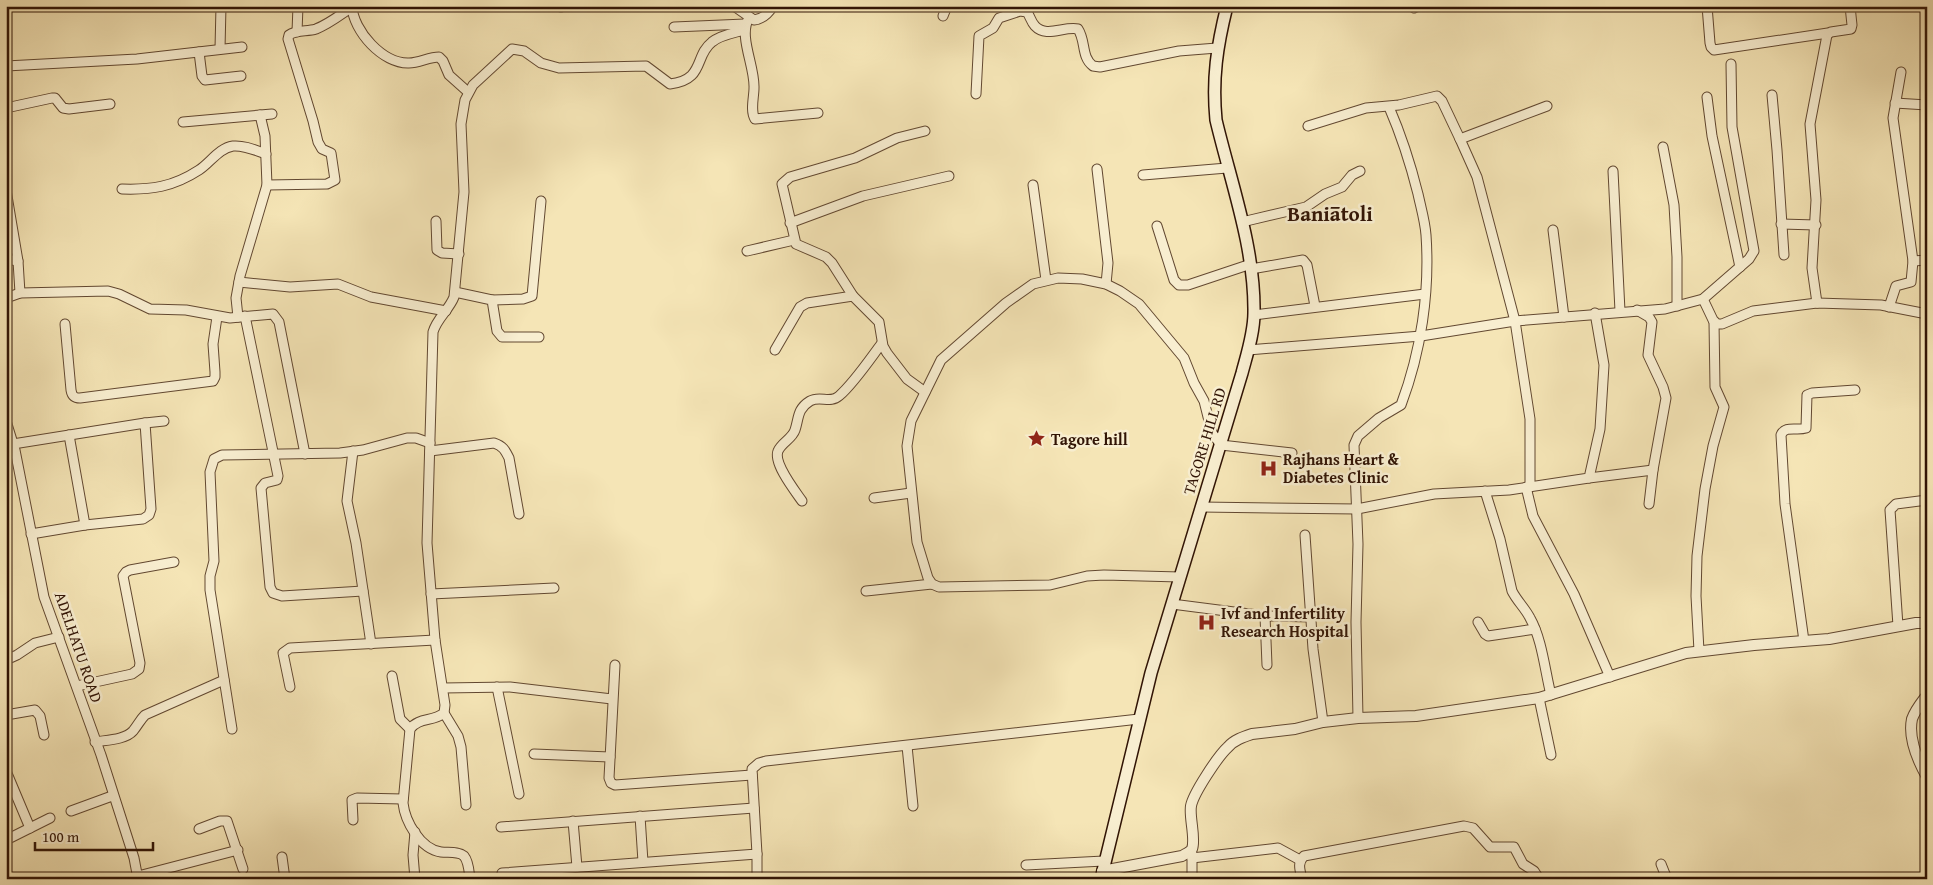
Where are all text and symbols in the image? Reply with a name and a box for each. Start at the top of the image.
district label: Baniātoli [1287,198,1373,229]
street label: TAGORE HILL RD [1176,384,1232,498]
place label: Tagore hill [1051,427,1128,451]
place icon: Tagore hill [1027,429,1047,449]
place label: Rajhans Heart & Diabetes Clinic [1283,447,1399,489]
hospital icon: Rajhans Heart & Diabetes Clinic [1259,458,1279,478]
street label: ADELHATU ROAD [49,588,109,706]
place label: Ivf and Infertility Research Hospital [1221,601,1349,643]
hospital icon: Ivf and Infertility Research Hospital [1197,612,1217,632]
scale bar [35,820,152,852]
text: 100 m [42,826,80,847]

